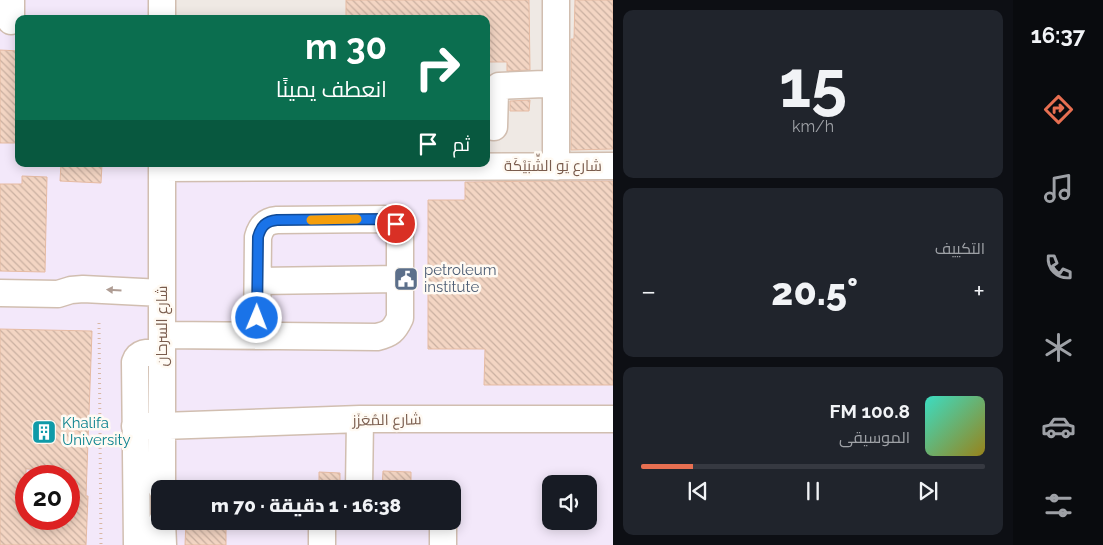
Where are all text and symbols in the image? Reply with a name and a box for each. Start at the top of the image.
text: 16:37 [1031,22,1085,48]
text: 30 m [305,26,387,67]
icon: right [405,35,470,100]
text: 15 [779,46,847,122]
text: انعطف يمينًا [276,76,387,102]
icon: directions [1041,92,1076,127]
text: km/h [792,117,834,136]
icon: arrive [414,130,442,158]
text: ثم [452,133,470,155]
street label: شارع يَو الشِّبَيْكَة [504,153,602,177]
icon: music [1041,171,1076,206]
pin [375,203,417,245]
icon: arrive [382,210,410,238]
text: التكييف [935,239,985,258]
icon: phone [1041,250,1076,285]
place label: petroleum institute [424,261,497,296]
public building icon: petroleum institute [393,266,419,292]
text: 20.5° [771,269,858,314]
text: − [641,275,656,308]
text: + [973,275,985,308]
one-way arrow [106,285,122,293]
street label: شارع السرحان [153,286,173,366]
position arrow [230,291,282,343]
icon: climate [1041,330,1076,365]
text: 100.8 FM [830,400,910,422]
icon: car [1041,409,1076,444]
street label: شارع المُعَزَز [351,410,422,432]
place label: Khalifa University [62,414,131,449]
building icon: Khalifa University [31,419,57,445]
text: الموسيقى [839,428,910,447]
speed limit sign: 20 [15,465,80,530]
map controls [542,475,597,530]
button: sound [542,475,597,530]
icon: previous [684,477,712,505]
icon: pause [799,477,827,505]
icon: next [914,477,942,505]
icon: filters [1041,488,1076,523]
text: 16:38 · 1 دقيقة · 70 m [211,494,401,516]

